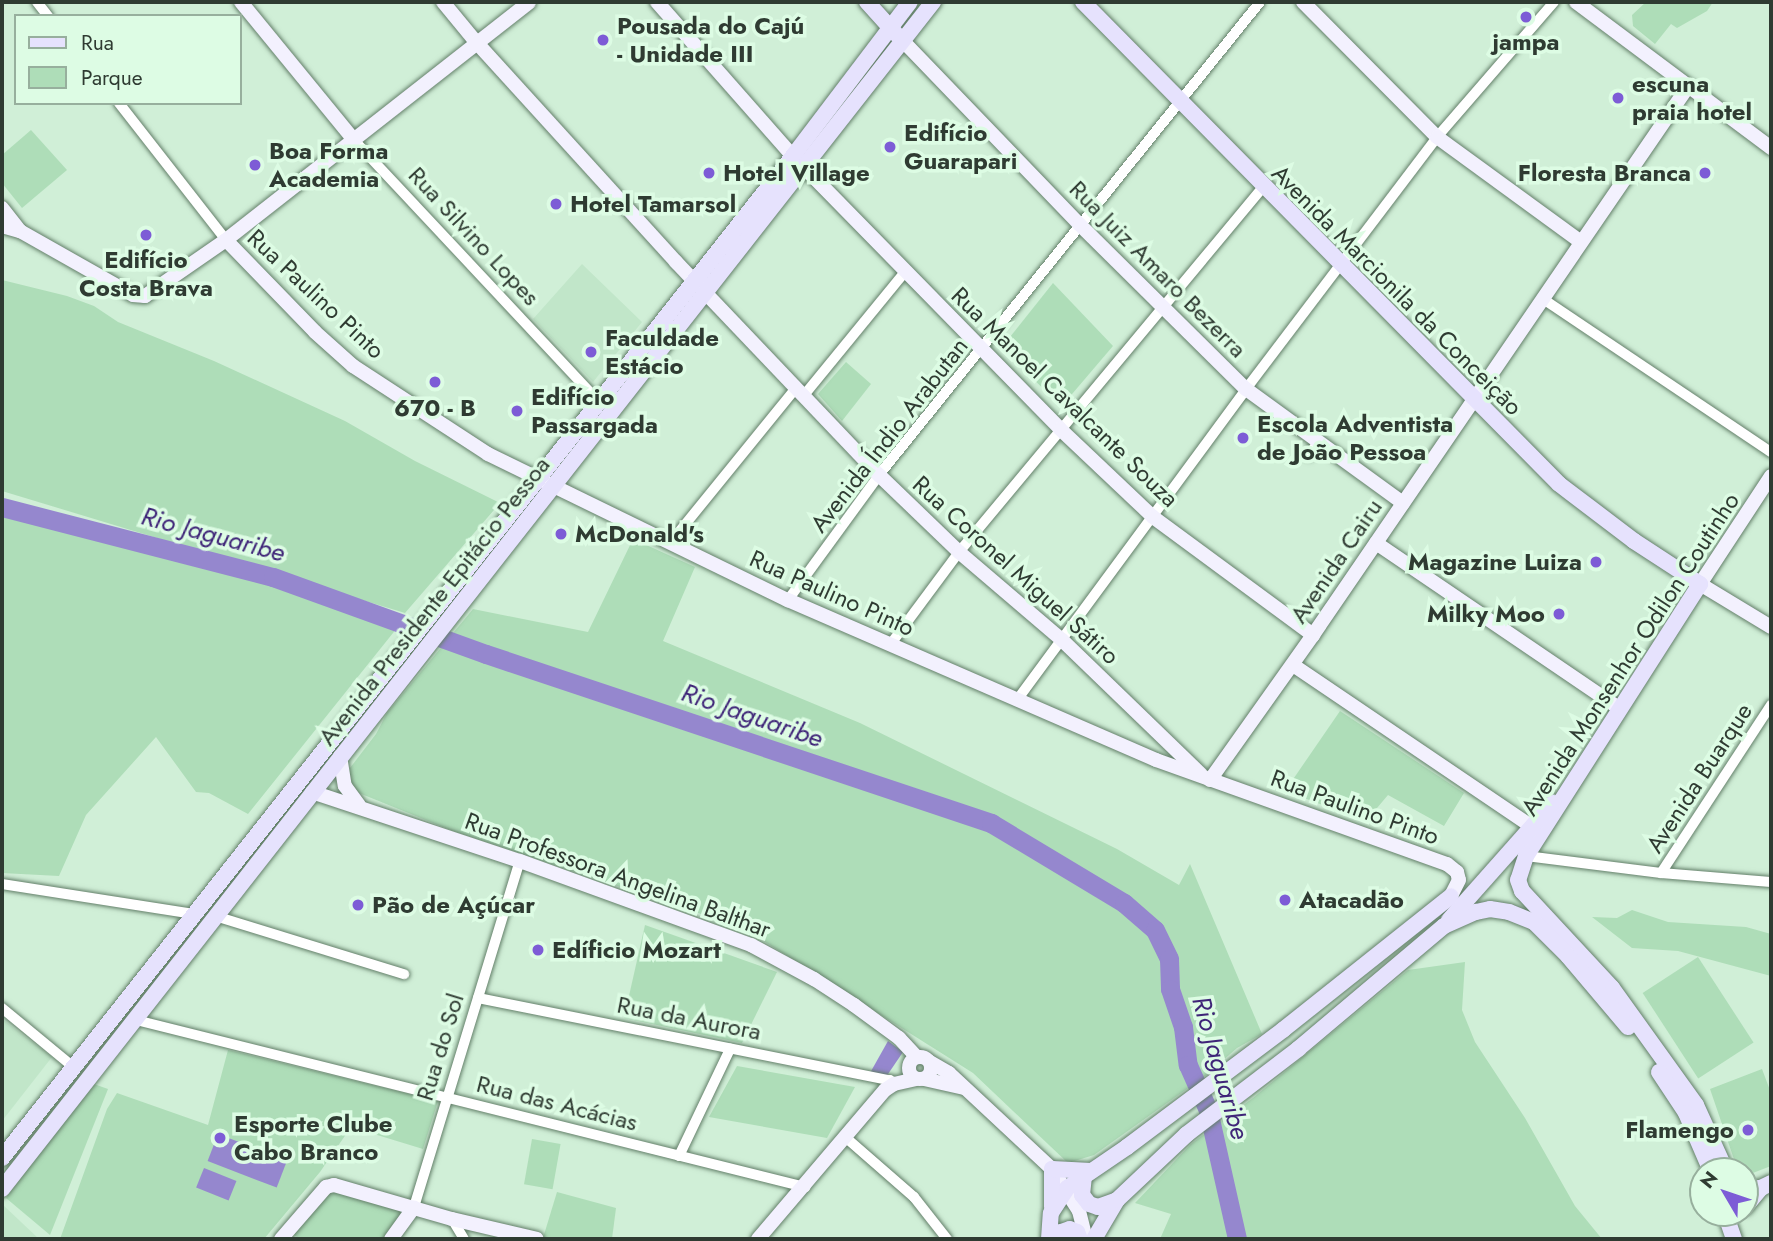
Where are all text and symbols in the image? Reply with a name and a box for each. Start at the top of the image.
marker: jampa [1518,9,1534,25]
place label: Pousada do Cajú - Unidade III [617,12,804,68]
legend [14,14,242,105]
text: Rua [81,28,114,58]
place label: jampa [1493,28,1559,56]
marker: Pousada do Cajú - Unidade III [595,32,611,48]
text: Parque [81,63,143,93]
place label: escuna praia hotel [1632,70,1752,126]
marker: escuna praia hotel [1610,90,1626,106]
place label: Edifício Guarapari [904,119,1017,175]
place label: Boa Forma Academia [269,137,388,193]
marker: Edifício Guarapari [882,139,898,155]
marker: Boa Forma Academia [247,157,263,173]
place label: Hotel Village [723,159,870,187]
street label: Avenida Marcionila da Conceição [1266,159,1528,421]
place label: Floresta Branca [1518,159,1691,187]
street label: Rua Silvino Lopes [402,161,546,311]
marker: Hotel Village [701,165,717,181]
marker: Floresta Branca [1697,165,1713,181]
street label: Rua Juiz Amaro Bezerra [1064,175,1252,363]
place label: Hotel Tamarsol [570,190,736,218]
marker: Hotel Tamarsol [548,196,564,212]
street label: Rua Paulino Pinto [241,223,391,365]
marker: Edifício Costa Brava [138,227,154,243]
place label: Edifício Costa Brava [79,246,213,302]
street label: Rua Manoel Cavalcante Souza [946,281,1184,513]
place label: Faculdade Estácio [605,324,719,380]
street label: Avenida Índio Arabutan [804,332,974,538]
marker: Faculdade Estácio [583,344,599,360]
marker: 670 - B [427,374,443,390]
place label: Edifício Passargada [531,383,658,439]
place label: 670 - B [394,394,476,422]
marker: Edifício Passargada [509,403,525,419]
place label: Escola Adventista de João Pessoa [1257,410,1453,466]
marker: Escola Adventista de João Pessoa [1235,430,1251,446]
street label: Avenida Presidente Epitácio Pessoa [312,451,556,751]
street label: Rua Coronel Miguel Sátiro [907,470,1125,670]
street label: Avenida Monsenhor Odilon Coutinho [1515,487,1745,821]
street label: Avenida Cairu [1284,493,1388,629]
water label: Rio Jaguaribe [138,501,288,569]
place label: McDonald's [575,520,704,548]
marker: McDonald's [553,526,569,542]
street label: Rua Paulino Pinto [745,544,919,642]
place label: Magazine Luiza [1408,548,1582,576]
marker: Magazine Luiza [1588,554,1604,570]
place label: Milky Moo [1427,600,1545,628]
marker: Milky Moo [1551,606,1567,622]
water label: Rio Jaguaribe [677,677,827,755]
street label: Avenida Buarque [1640,698,1758,858]
street label: Rua Paulino Pinto [1267,763,1443,851]
street label: Rua Professora Angelina Balthar [461,806,775,944]
place label: Atacadão [1299,886,1404,914]
place label: Pão de Açúcar [372,891,535,919]
marker: Atacadão [1277,892,1293,908]
marker: Pão de Açúcar [350,897,366,913]
place label: Edíficio Mozart [552,936,721,964]
marker: Edíficio Mozart [530,942,546,958]
street label: Rua do Sol [410,990,470,1104]
street label: Rua da Aurora [615,990,763,1046]
water label: Rio Jaguaribe [1185,993,1255,1143]
street label: Rua das Acácias [474,1069,640,1137]
place label: Esporte Clube Cabo Branco [234,1110,392,1166]
place label: Flamengo [1625,1116,1734,1144]
marker: Flamengo [1740,1122,1756,1138]
marker: Esporte Clube Cabo Branco [212,1130,228,1146]
north arrow [1689,1157,1759,1227]
text: N [1694,1165,1724,1194]

